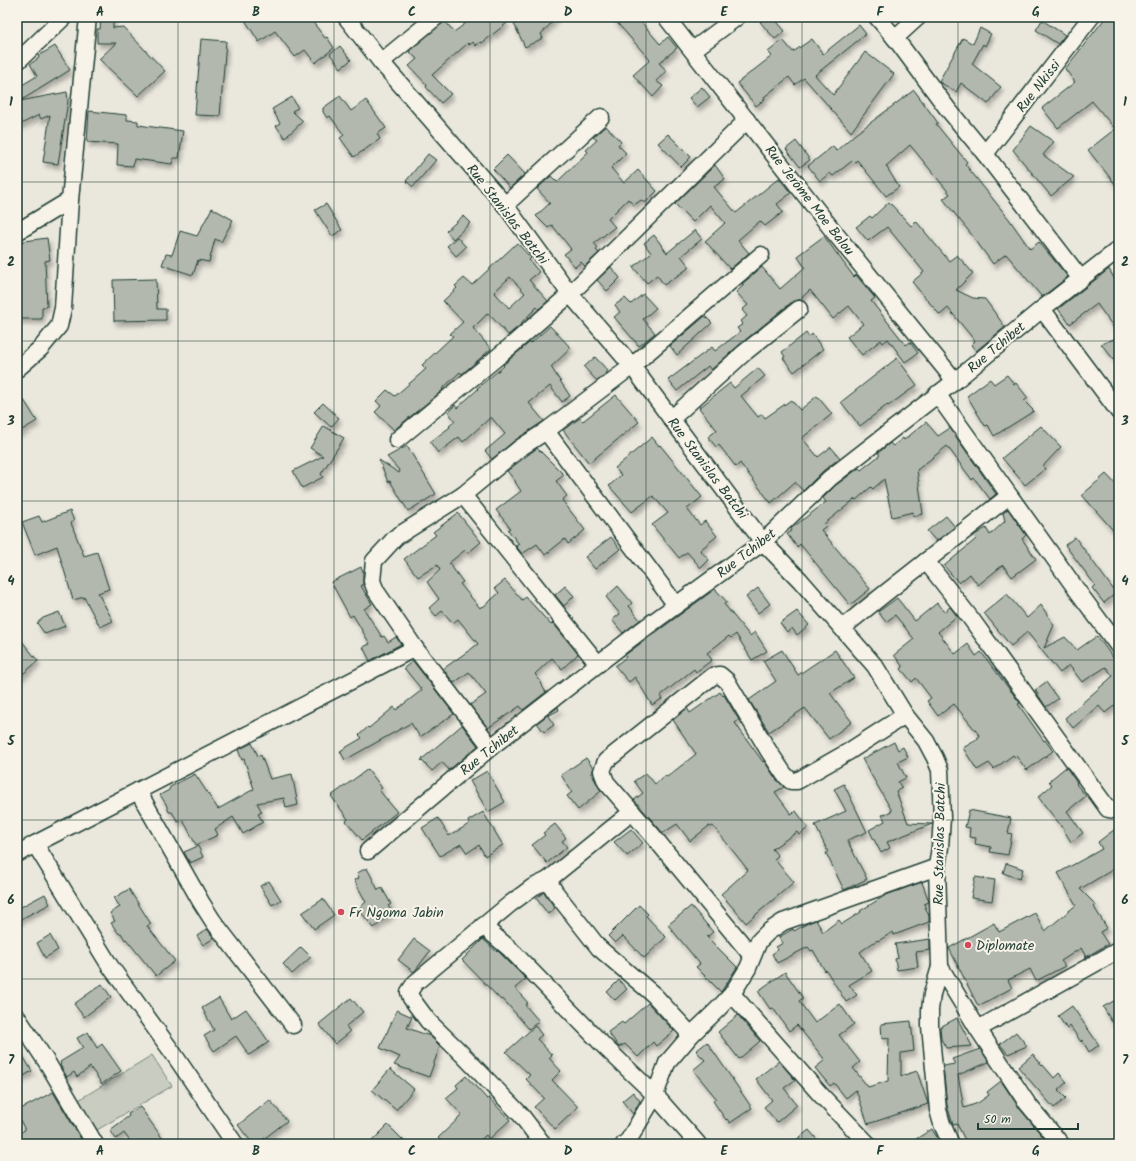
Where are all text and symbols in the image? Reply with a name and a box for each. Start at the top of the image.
text: A [96,2,104,23]
text: B [252,2,260,23]
text: C [408,2,416,23]
text: D [564,2,573,23]
text: E [720,2,728,23]
text: F [876,2,884,23]
text: G [1032,2,1040,23]
street label: Rue Nkissi [1011,55,1067,118]
text: 1 [9,92,13,113]
text: 1 [1123,92,1127,113]
street label: Rue Jerôme Moe Balou [759,141,860,261]
street label: Rue Stanislas Batchi [461,160,554,270]
text: 2 [7,252,15,273]
text: 2 [1121,252,1129,273]
street label: Rue Tchibet [963,316,1031,379]
text: 3 [6,411,15,432]
text: 3 [1120,411,1129,432]
street label: Rue Stanislas Batchi [662,413,753,525]
street label: Rue Tchibet [712,523,782,584]
text: 4 [7,571,15,592]
text: 4 [1121,571,1129,592]
street label: Rue Tchibet [455,720,524,781]
text: 5 [7,731,16,752]
text: 5 [1121,731,1130,752]
street label: Rue Stanislas Batchi [928,782,952,905]
text: 6 [7,890,15,911]
text: 6 [1121,890,1129,911]
place label: Fr Ngoma Jabin [349,902,444,924]
marker: Fr Ngoma Jabin [336,907,346,917]
place label: Diplomate [976,935,1035,957]
marker: Diplomate [963,940,973,950]
text: 7 [8,1050,15,1071]
text: 7 [1122,1050,1129,1071]
scale bar [978,1105,1078,1131]
text: 50 m [984,1110,1011,1129]
text: A [96,1141,104,1161]
text: B [252,1141,260,1161]
text: C [408,1141,416,1161]
text: D [564,1141,573,1161]
text: E [720,1141,728,1161]
text: F [876,1141,884,1161]
text: G [1032,1141,1040,1161]

